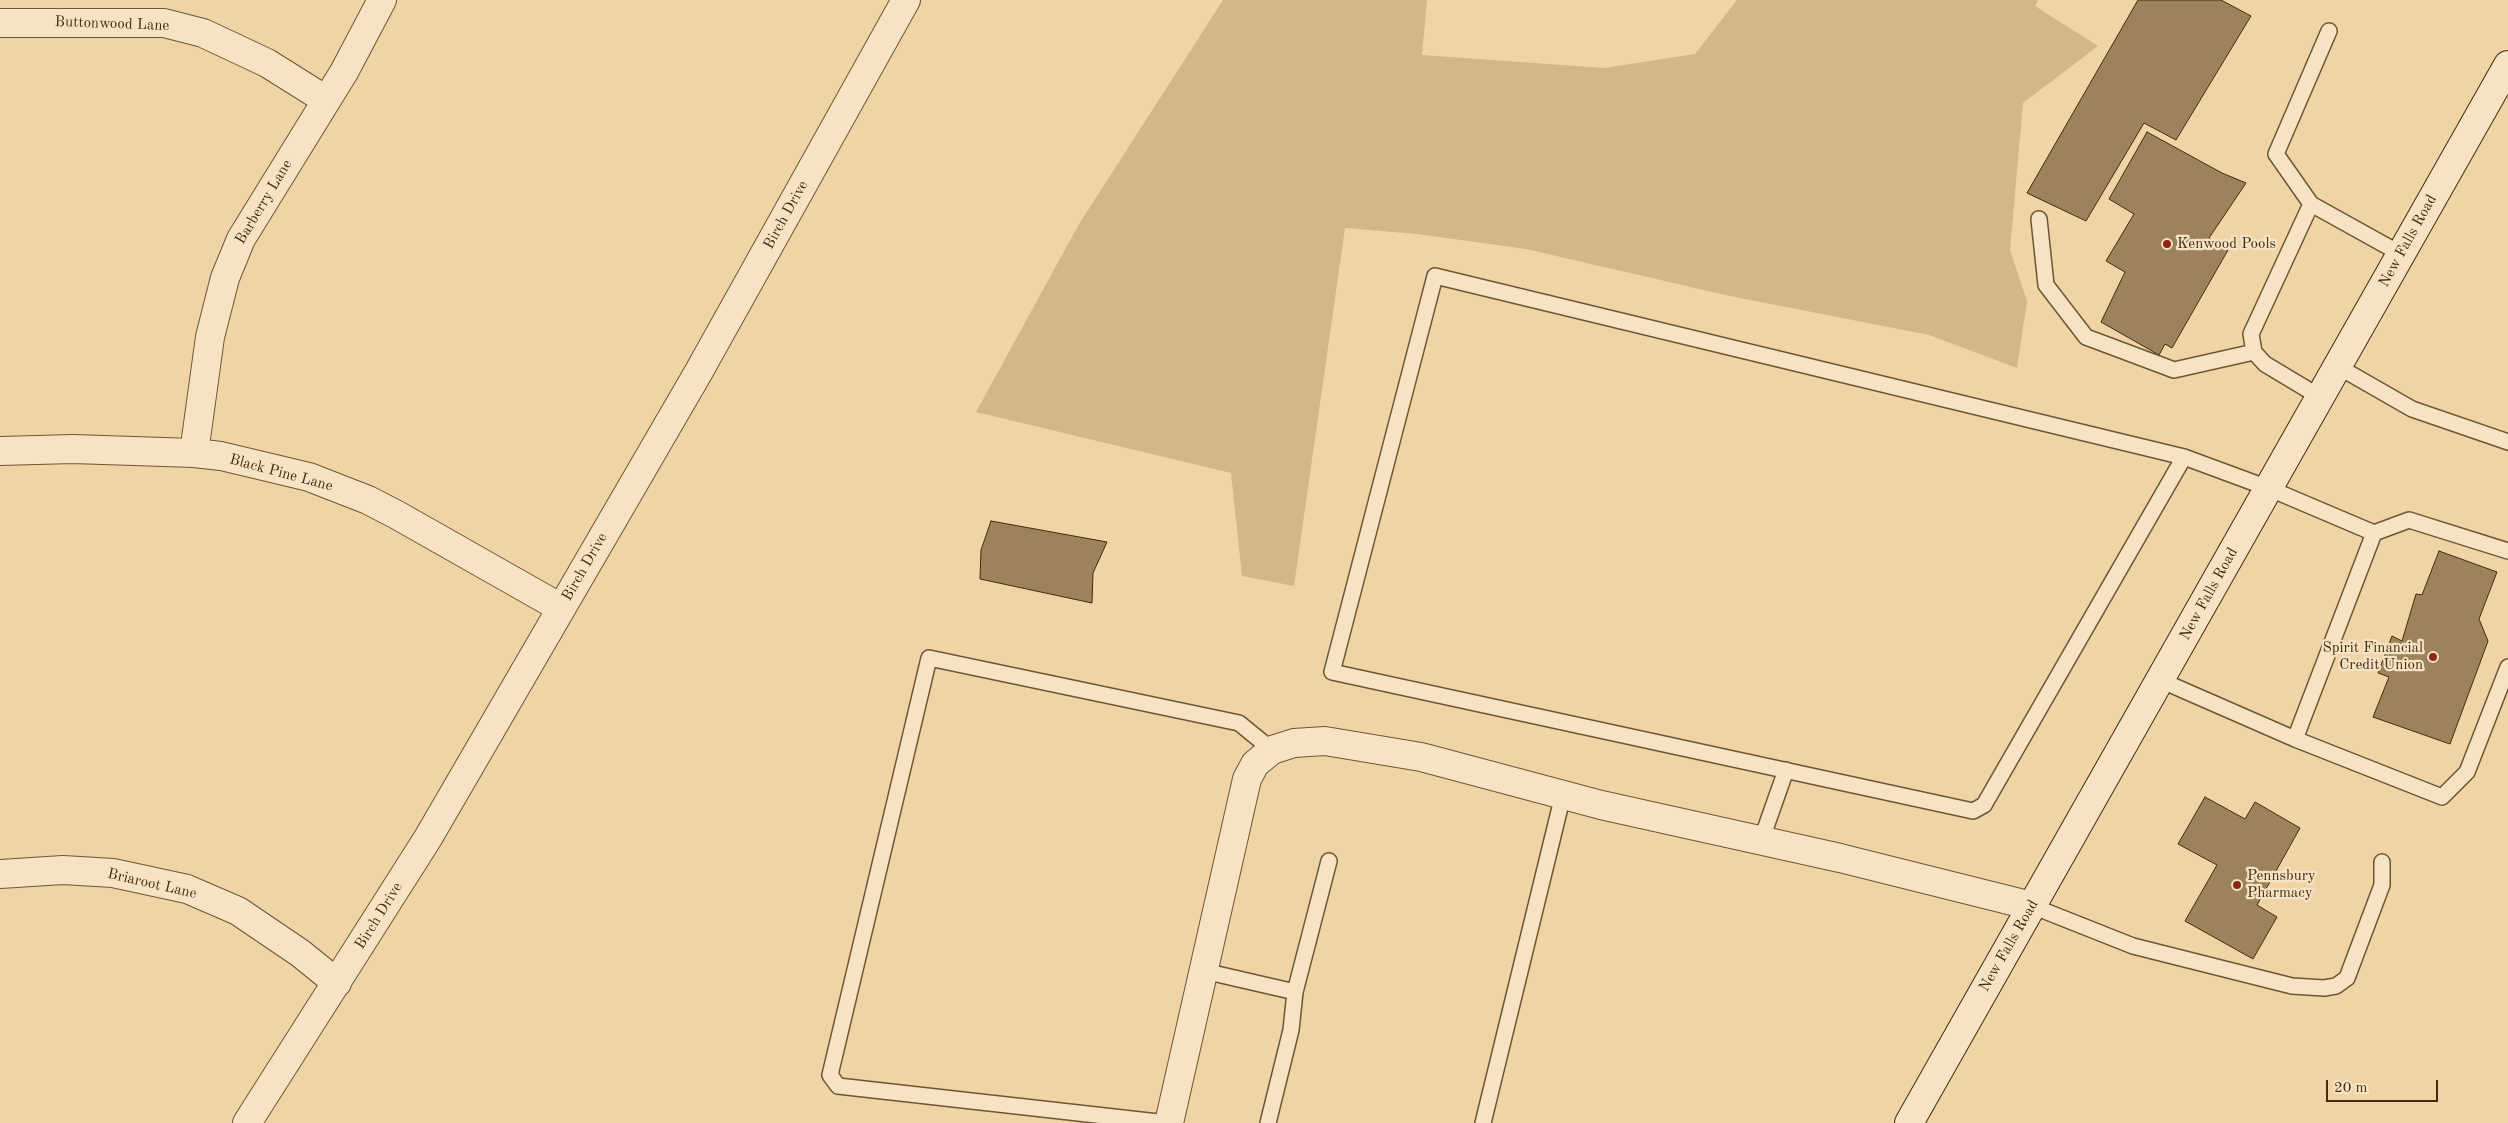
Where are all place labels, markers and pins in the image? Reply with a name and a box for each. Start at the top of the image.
place label: Kenwood Pools [2177,235,2276,253]
marker: Kenwood Pools [2161,238,2173,250]
place label: Spirit Financial Credit Union [2322,639,2423,674]
marker: Spirit Financial Credit Union [2427,651,2439,663]
place label: Pennsbury Pharmacy [2247,867,2316,902]
marker: Pennsbury Pharmacy [2231,879,2243,891]

